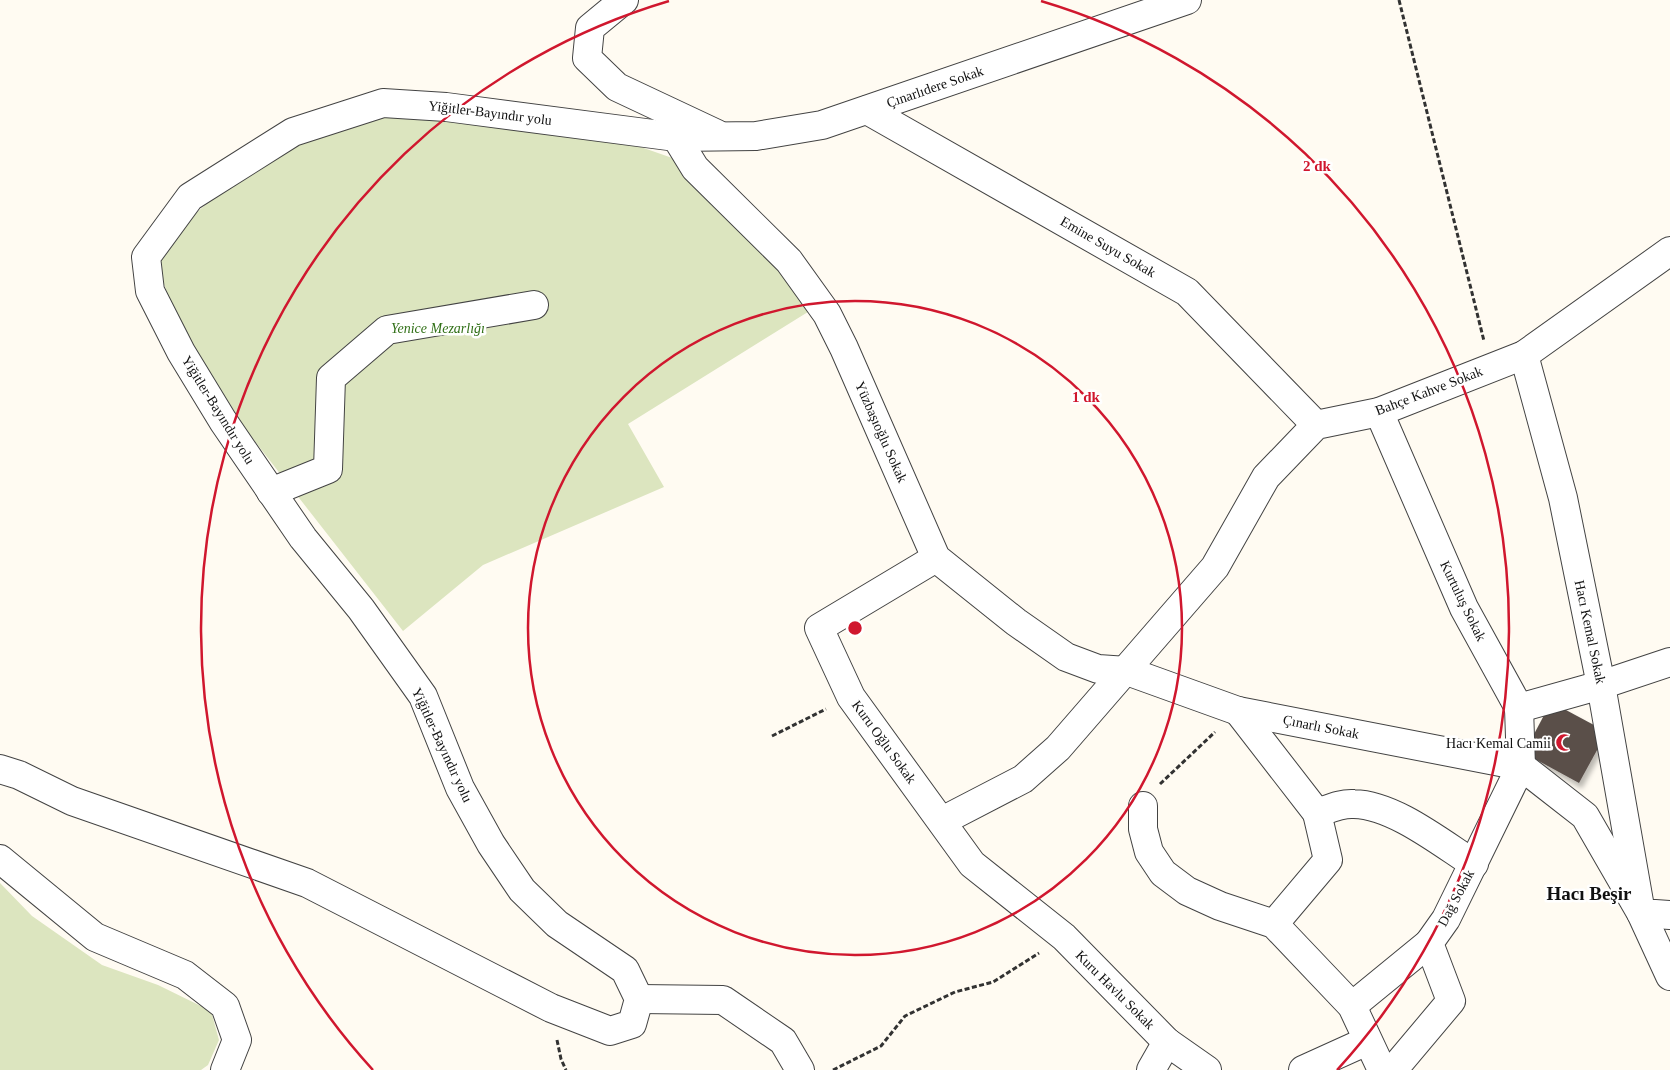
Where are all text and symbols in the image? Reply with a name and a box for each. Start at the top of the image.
street label: Çınarlıdere Sokak [885,63,985,111]
street label: Yiğitler-Bayındır yolu [427,98,553,128]
text: 2 dk [1303,158,1332,174]
street label: Emine Suyu Sokak [1058,214,1158,280]
park label: Yenice Mezarlığı [391,321,485,336]
street label: Yiğitler-Bayındır yolu [179,353,257,467]
street label: Bahçe Kahve Sokak [1373,364,1485,418]
street label: Yüzbaşıoğlu Sokak [852,379,910,485]
text: 1 dk [1072,389,1101,405]
street label: Kurtuluş Sokak [1437,558,1489,644]
street label: Hacı Kemal Sokak [1572,579,1608,685]
centre of rings [846,619,864,637]
street label: Yiğitler-Bayındır yolu [409,685,475,805]
street label: Kuru Oğlu Sokak [849,698,919,786]
street label: Çınarlı Sokak [1282,712,1360,742]
mosque icon: Hacı Kemal Camii [1555,733,1575,753]
place label: Hacı Kemal Camii [1446,736,1551,751]
street label: Dağ Sokak [1435,867,1477,929]
district label: Hacı Beşir [1547,883,1632,904]
street label: Kuru Havlu Sokak [1073,948,1157,1032]

